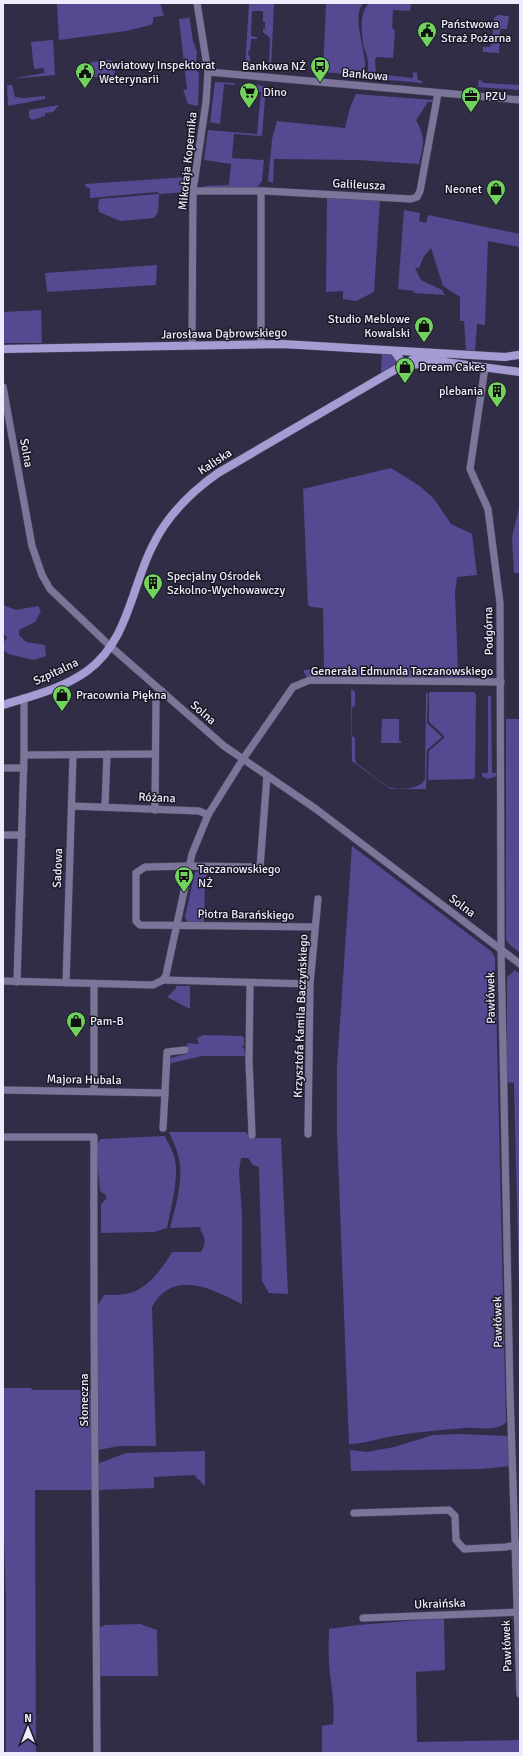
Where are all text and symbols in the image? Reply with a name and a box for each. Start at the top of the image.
place label: Państwowa Straż Pożarna [441,17,511,46]
public building icon: Państwowa Straż Pożarna [416,20,438,48]
bus stop icon: Bankowa NŻ [309,55,331,83]
place label: Powiatowy Inspektorat Weterynarii [99,58,215,87]
place label: Bankowa NŻ [242,59,306,74]
public building icon: Powiatowy Inspektorat Weterynarii [74,61,96,89]
street label: Bankowa [341,66,389,84]
supermarket icon: Dino [238,81,260,109]
place label: Dino [263,85,287,100]
office icon: PZU [460,85,482,113]
place label: PZU [485,89,506,104]
street label: Mikołaja Kopernika [175,111,201,211]
street label: Galileusza [332,176,386,194]
shop icon: Neonet [485,178,507,206]
place label: Neonet [445,182,482,197]
place label: Studio Meblowe Kowalski [328,312,410,341]
shop icon: Studio Meblowe Kowalski [413,315,435,343]
street label: Jarosława Dąbrowskiego [161,325,287,343]
shop icon: Dream Cakes [394,356,416,384]
place label: Dream Cakes [419,360,486,375]
building icon: plebania [486,380,508,408]
place label: plebania [439,384,483,399]
street label: Solna [16,437,36,469]
street label: Kaliska [195,446,235,478]
place label: Specjalny Ośrodek Szkolno-Wychowawczy [167,569,285,598]
building icon: Specjalny Ośrodek Szkolno-Wychowawczy [142,572,164,600]
street label: Podgórna [481,607,497,655]
street label: Szpitalna [31,655,81,689]
street label: Generała Edmunda Taczanowskiego [311,664,493,679]
shop icon: Pracownia Piękna [51,684,73,712]
place label: Pracownia Piękna [76,688,167,703]
street label: Solna [187,698,219,728]
street label: Różana [138,790,176,806]
street label: Sadowa [50,848,66,888]
place label: Taczanowskiego NŻ [198,862,281,891]
bus stop icon: Taczanowskiego NŻ [173,865,195,893]
street label: Solna [446,891,478,921]
street label: Piotra Barańskiego [197,907,295,923]
street label: Krzysztofa Kamila Baczyńskiego [291,934,311,1098]
street label: Pawłówek [483,972,499,1024]
shop icon: Pam-B [65,1010,87,1038]
place label: Pam-B [90,1014,124,1029]
street label: Majora Hubala [46,1072,122,1088]
street label: Pawłówek [490,1296,506,1348]
street label: Słoneczna [77,1373,92,1427]
street label: Ukraińska [414,1596,466,1612]
street label: Pawłówek [499,1620,515,1672]
north arrow [8,1708,48,1748]
text: N [24,1712,32,1725]

